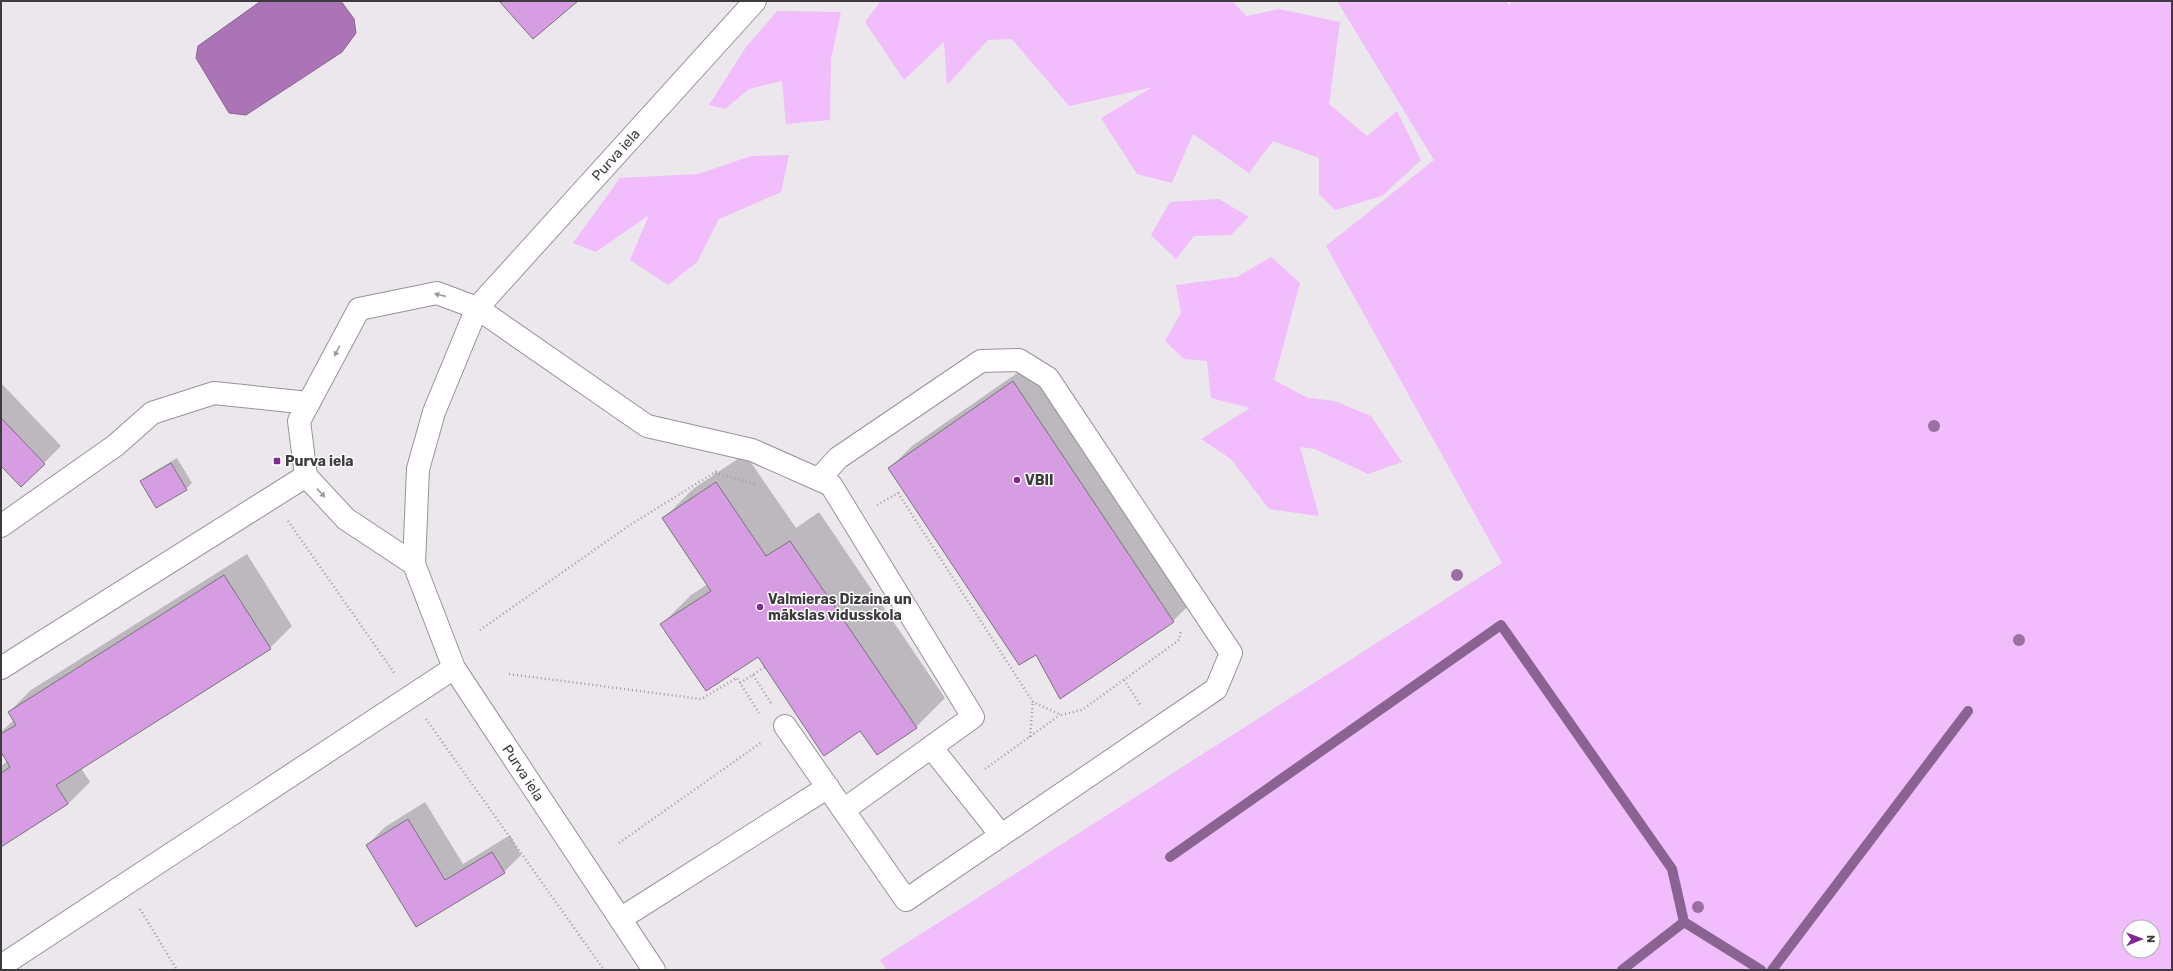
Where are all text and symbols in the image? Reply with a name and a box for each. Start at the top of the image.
street label: Purva iela [588,126,644,184]
one-way arrow [434,292,446,298]
one-way arrow [333,345,340,357]
place label: Purva iela [285,453,354,470]
marker: Purva iela [272,456,282,466]
place label: VBII [1025,472,1054,489]
marker: VBII [1012,475,1022,485]
one-way arrow [316,488,326,498]
place label: Valmieras Dizaina un mākslas vidusskola [768,591,912,624]
marker: Valmieras Dizaina un mākslas vidusskola [755,602,765,612]
street label: Purva iela [499,742,547,804]
north arrow [2121,919,2161,959]
text: N [2144,935,2157,943]

